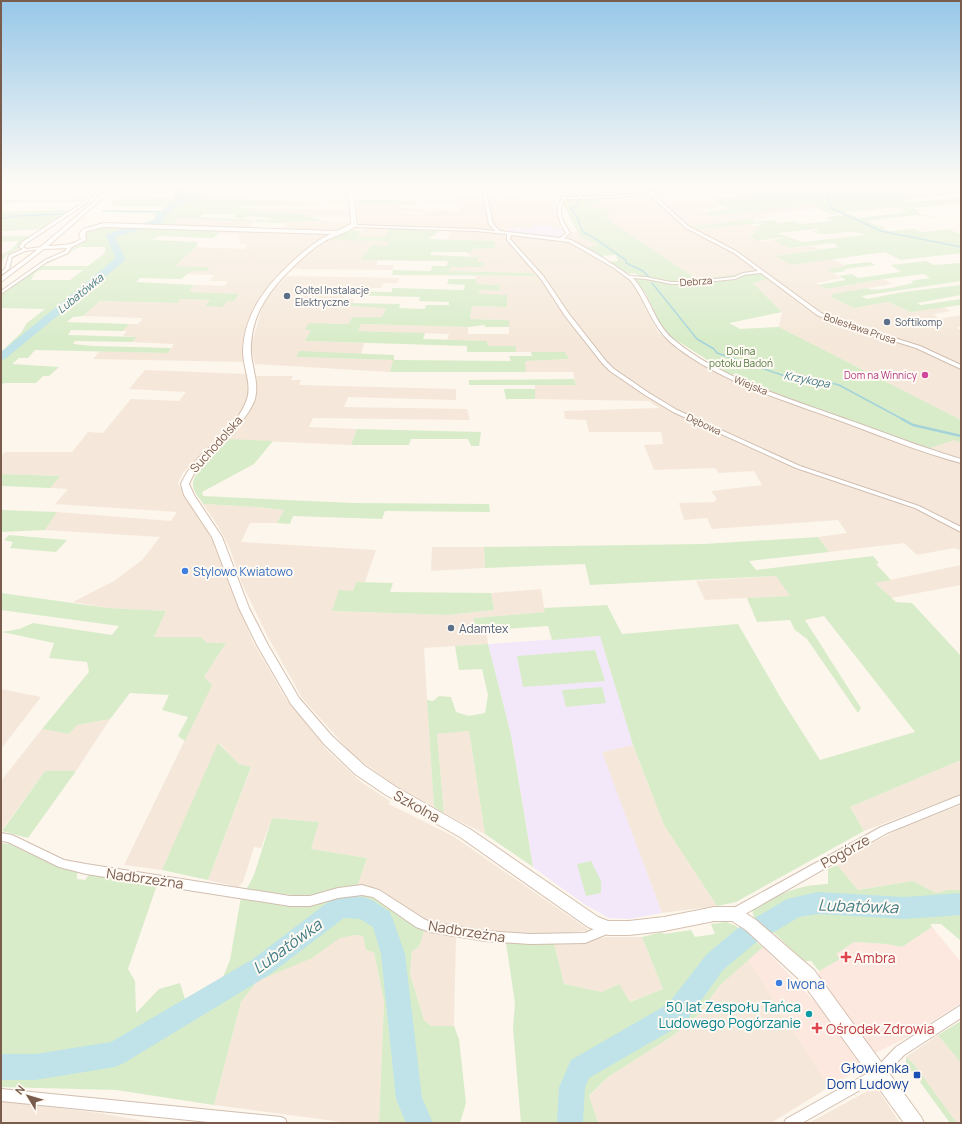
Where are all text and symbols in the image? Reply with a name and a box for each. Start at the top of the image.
water label: Lubatówka [54,269,107,316]
street label: Debrza [679,273,713,289]
place label: Goltel Instalacje Elektryczne [295,283,369,309]
marker: Goltel Instalacje Elektryczne [282,291,292,301]
street label: Bolesława Prusa [822,309,898,347]
place label: Softikomp [895,315,942,329]
marker: Softikomp [882,317,892,327]
park label: Dolina potoku Badoń [709,344,773,370]
water label: Krzykopa [783,367,832,391]
place label: Dom na Winnicy [844,368,918,382]
marker: Dom na Winnicy [920,370,930,380]
street label: Wiejska [732,372,770,398]
street label: Dębowa [684,410,724,438]
street label: Suchodolska [186,412,246,476]
place label: Stylowo Kwiatowo [193,563,293,580]
marker: Stylowo Kwiatowo [180,566,190,576]
place label: Adamtex [459,620,509,637]
marker: Adamtex [446,623,456,633]
street label: Szkolna [390,785,444,827]
street label: Pogórze [817,830,873,872]
street label: Nadbrzeżna [105,863,185,893]
water label: Lubatówka [817,894,900,918]
water label: Lubatówka [248,913,327,979]
street label: Nadbrzeżna [427,916,507,946]
place label: Ambra [854,948,896,967]
marker: Ambra [841,952,851,962]
place label: Iwona [787,974,825,993]
marker: Iwona [774,978,784,988]
place label: 50 lat Zespołu Tańca Ludowego Pogórzanie [658,997,801,1032]
marker: 50 lat Zespołu Tańca Ludowego Pogórzanie [804,1009,814,1019]
place label: Ośrodek Zdrowia [826,1019,934,1038]
marker: Ośrodek Zdrowia [811,1022,823,1034]
place label: Głowienka Dom Ludowy [827,1058,910,1093]
marker: Głowienka Dom Ludowy [912,1070,922,1080]
north arrow [8,1076,48,1116]
text: N [11,1082,28,1097]

